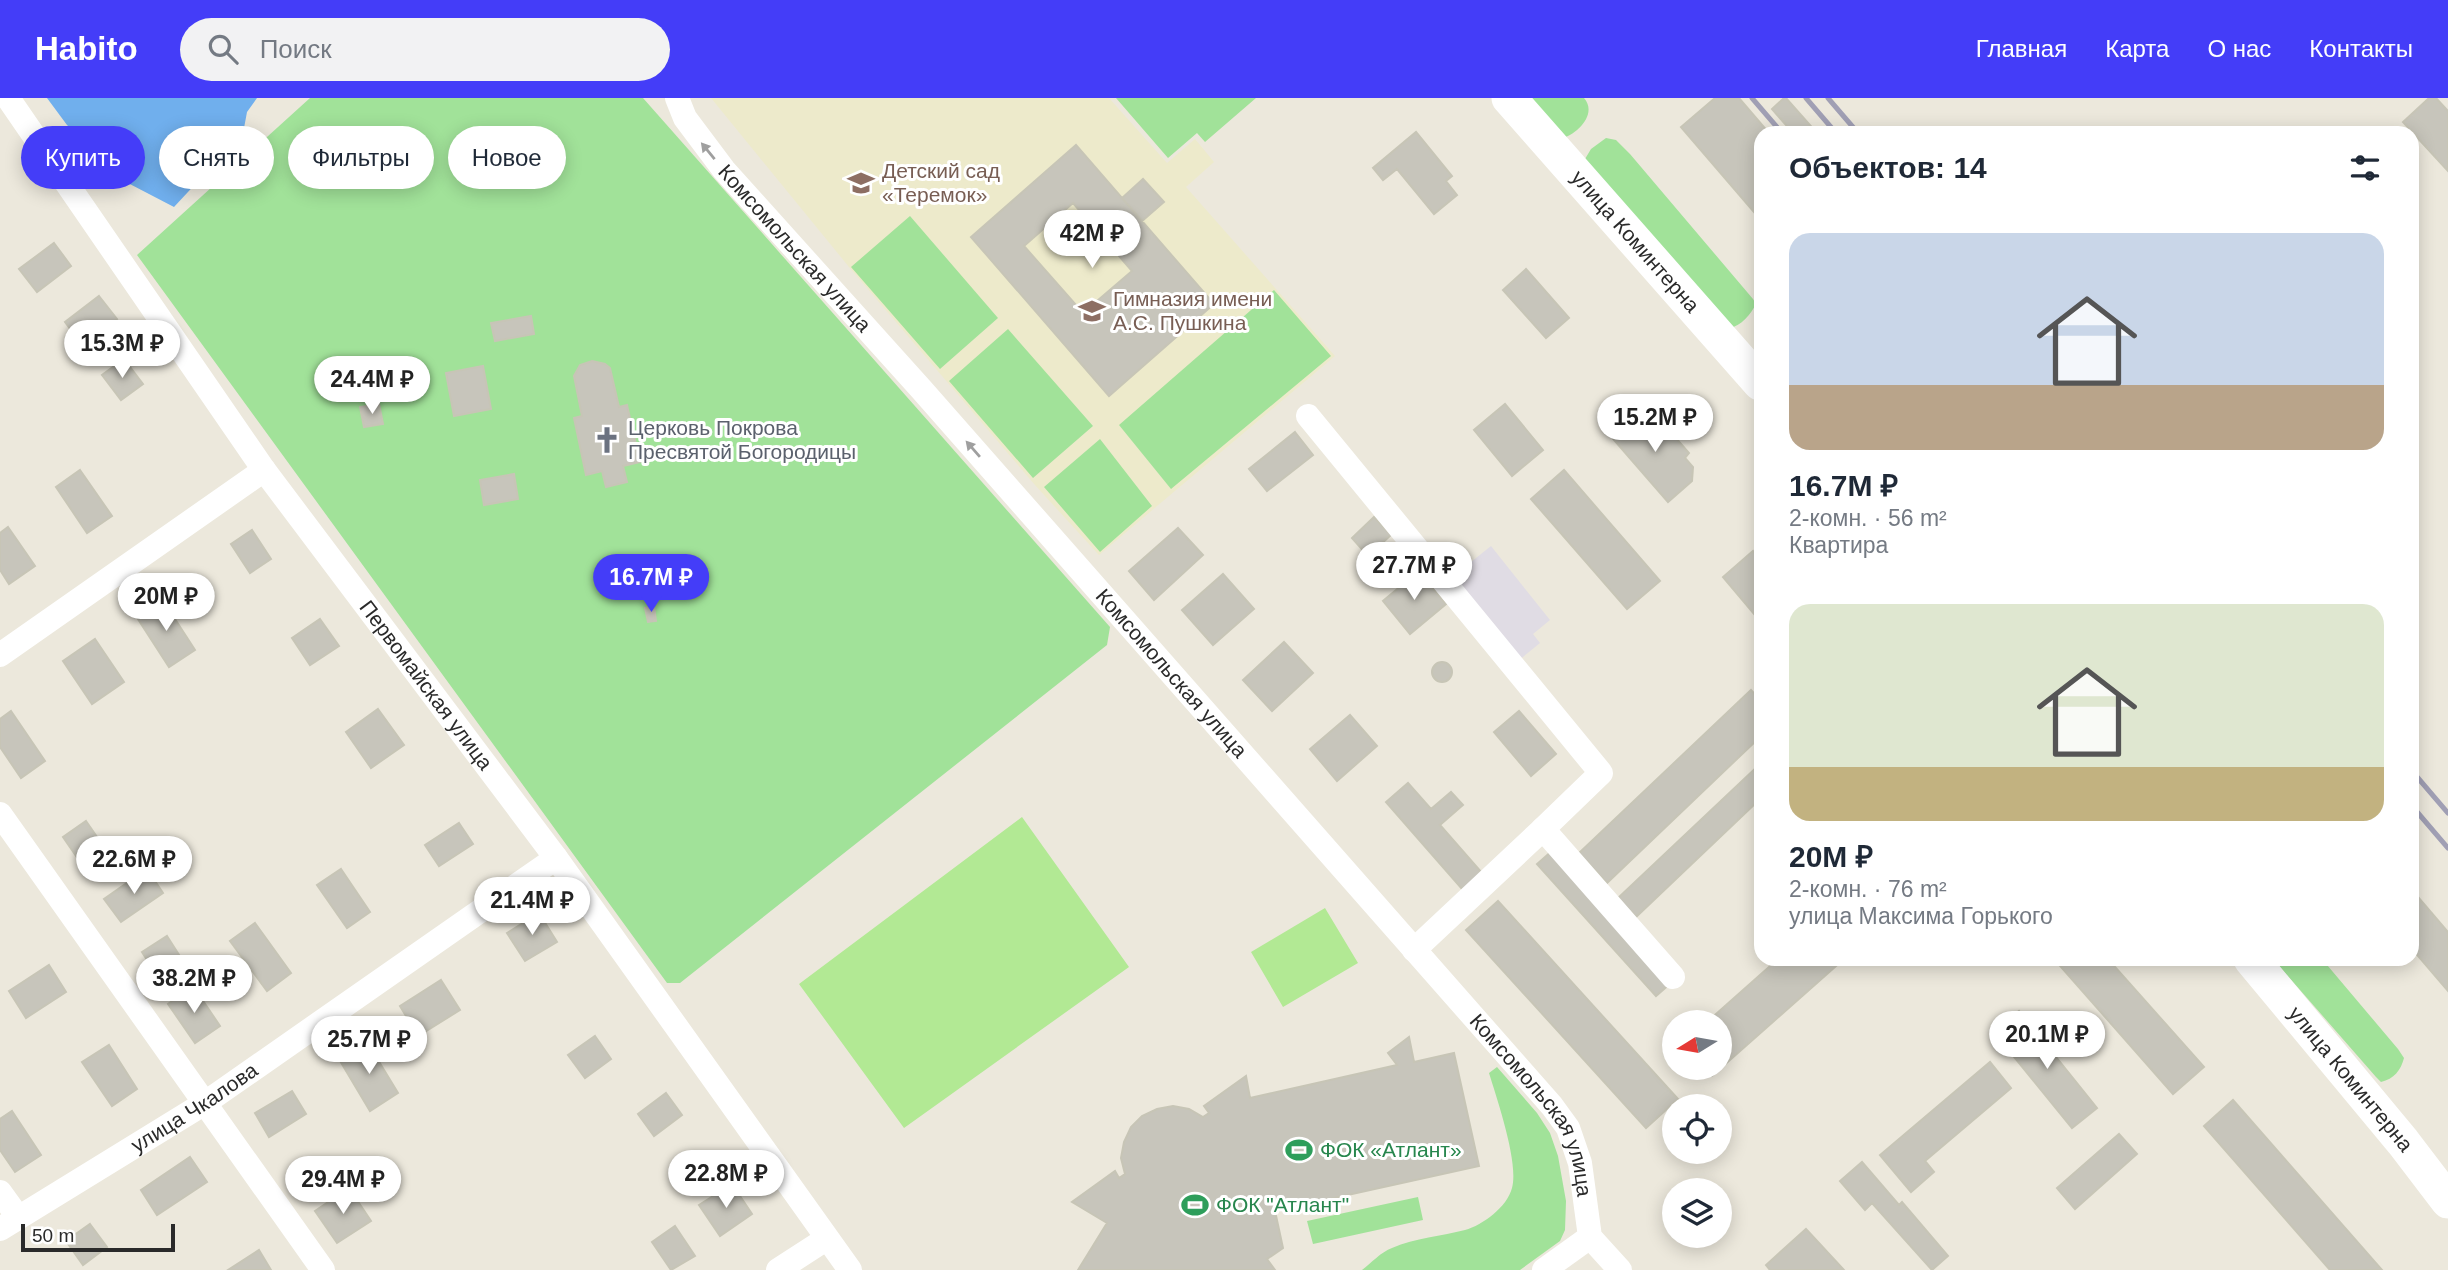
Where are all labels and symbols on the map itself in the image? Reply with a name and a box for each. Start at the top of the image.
one-way arrow [700,142,715,160]
place label: Детский сад «Теремок» [882,159,1000,206]
street label: Комсомольская улица [714,160,876,336]
street label: улица Коминтерна [1567,165,1704,317]
school or university icon: Детский сад «Теремок» [846,168,876,198]
pin: 42M ₽ [1043,211,1141,270]
place label: Гимназия имени А.С. Пушкина [1113,287,1272,334]
school or university icon: Гимназия имени А.С. Пушкина [1077,296,1107,326]
pin: 15.3M ₽ [57,320,187,380]
pin: 24.4M ₽ [307,356,437,416]
pin: 15.2M ₽ [1590,394,1720,454]
place label: Церковь Покрова Пресвятой Богородицы [628,416,856,463]
church icon: Церковь Покрова Пресвятой Богородицы [592,425,622,455]
one-way arrow [966,440,981,457]
pin: 27.7M ₽ [1349,542,1479,602]
pin: 16.7M ₽ [586,554,716,614]
pin: 20M ₽ [117,574,215,633]
street label: Комсомольская улица [1092,584,1252,762]
street label: Первомайская улица [355,596,498,774]
pin: 22.6M ₽ [69,836,199,896]
pin: 21.4M ₽ [467,878,597,937]
pin: 38.2M ₽ [129,956,259,1015]
street label: улица Коминтерна [2284,1002,2418,1156]
street label: Комсомольская улица [1465,1009,1596,1198]
north arrow [1662,1010,1732,1080]
pin: 20.1M ₽ [1982,1012,2112,1071]
pin: 25.7M ₽ [304,1016,434,1076]
street label: улица Чкалова [127,1058,262,1157]
sports icon: ФОК «Атлант» [1284,1135,1314,1165]
place label: ФОК «Атлант» [1320,1138,1462,1161]
pin: 22.8M ₽ [661,1150,791,1210]
pin: 29.4M ₽ [278,1156,408,1216]
sports icon: ФОК "Атлант" [1180,1190,1210,1220]
place label: ФОК "Атлант" [1216,1193,1349,1216]
scale bar [21,1221,175,1253]

